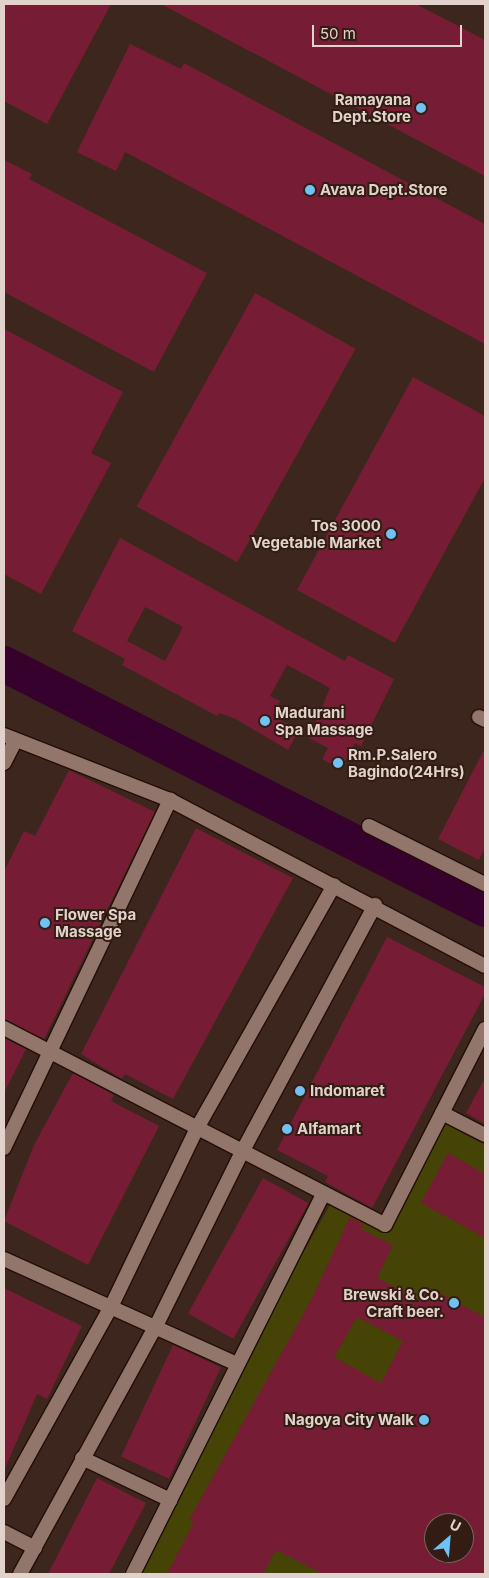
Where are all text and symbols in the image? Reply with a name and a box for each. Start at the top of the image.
scale bar [314,15,464,47]
text: 50 m [320,24,356,43]
place label: Ramayana Dept.Store [332,90,411,125]
marker: Ramayana Dept.Store [415,102,427,114]
place label: Avava Dept.Store [320,181,447,199]
marker: Avava Dept.Store [304,184,316,196]
place label: Tos 3000 Vegetable Market [251,516,381,551]
marker: Tos 3000 Vegetable Market [385,528,397,540]
place label: Madurani Spa Massage [275,703,373,738]
marker: Madurani Spa Massage [259,715,271,727]
place label: Rm.P.Salero Bagindo(24Hrs) [348,745,465,780]
marker: Rm.P.Salero Bagindo(24Hrs) [332,757,344,769]
place label: Flower Spa Massage [55,905,136,940]
marker: Flower Spa Massage [39,917,51,929]
place label: Indomaret [310,1082,385,1100]
marker: Indomaret [294,1085,306,1097]
place label: Alfamart [297,1120,361,1138]
marker: Alfamart [281,1123,293,1135]
place label: Brewski & Co. Craft beer. [343,1285,444,1320]
marker: Brewski & Co. Craft beer. [448,1297,460,1309]
place label: Nagoya City Walk [285,1411,414,1429]
marker: Nagoya City Walk [418,1414,430,1426]
north arrow [424,1513,474,1563]
text: U [447,1515,464,1535]

